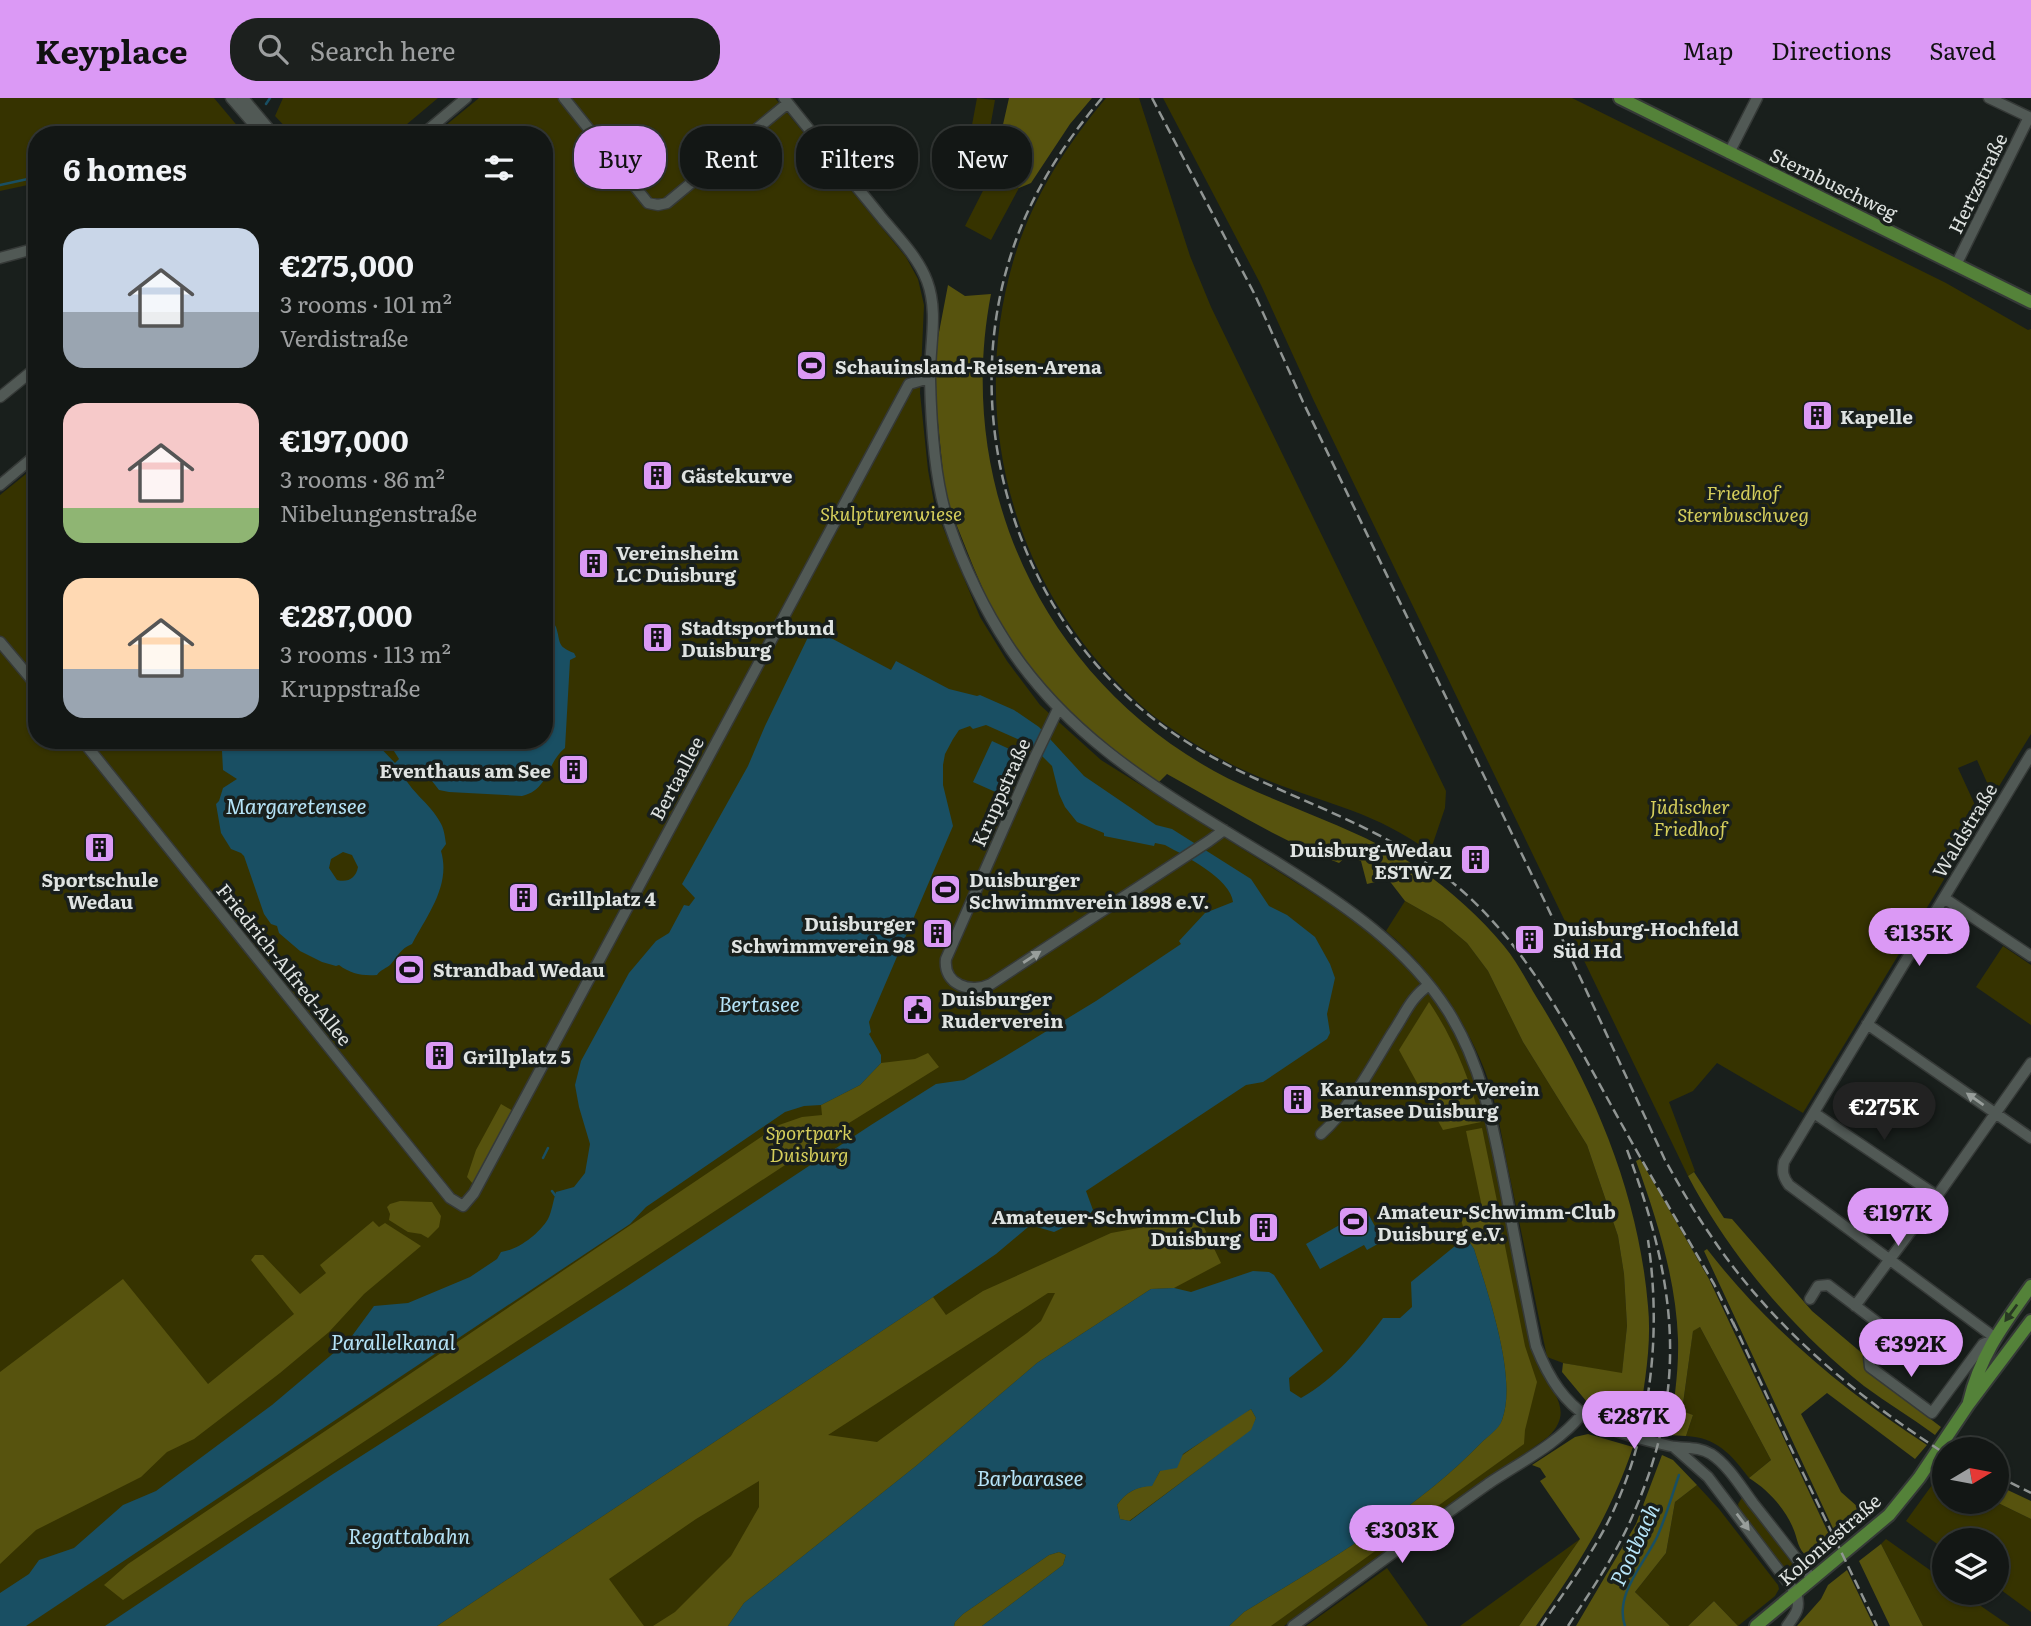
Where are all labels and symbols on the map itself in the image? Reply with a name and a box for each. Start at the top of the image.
street label: Hertzstraße [1941,128,2014,238]
street label: Sternbuschweg [1765,140,1903,226]
sports icon: Schauinsland-Reisen-Arena [795,349,829,383]
place label: Schauinsland-Reisen-Arena [835,352,1102,380]
building icon: Kapelle [1800,399,1834,433]
place label: Kapelle [1840,402,1913,430]
building icon: Gästekurve [641,458,675,492]
place label: Gästekurve [681,461,793,489]
park label: Friedhof Sternbuschweg [1677,478,1809,528]
park label: Skulpturenwiese [820,499,962,527]
place label: Vereinsheim LC Duisburg [616,538,739,588]
building icon: Vereinsheim LC Duisburg [576,546,610,580]
place label: Stadtsportbund Duisburg [681,613,835,663]
building icon: Stadtsportbund Duisburg [641,621,675,655]
street label: Bertaallee [642,731,710,825]
street label: Kruppstraße [964,733,1036,851]
building icon: Eventhaus am See [557,753,591,787]
place label: Eventhaus am See [379,756,551,784]
street label: Waldstraße [1925,777,2003,883]
water label: Margaretensee [225,789,367,820]
park label: Jüdischer Friedhof [1650,792,1730,842]
building icon: Sportschule Wedau [83,831,117,865]
place label: Duisburg-Wedau ESTW-Z [1289,835,1452,885]
building icon: Duisburg-Wedau ESTW-Z [1458,843,1492,877]
place label: Sportschule Wedau [42,865,159,915]
place label: Duisburger Schwimmverein 1898 e.V. [969,865,1209,915]
sports icon: Duisburger Schwimmverein 1898 e.V. [929,873,963,907]
street label: Friedrich-Alfred-Allee [211,877,359,1051]
building icon: Grillplatz 4 [507,881,541,915]
place label: Grillplatz 4 [547,884,656,912]
pin: €135K [1870,908,1968,968]
place label: Duisburger Schwimmverein 98 [731,909,916,959]
place label: Duisburg-Hochfeld Süd Hd [1553,914,1739,964]
building icon: Duisburger Schwimmverein 98 [921,917,955,951]
building icon: Duisburg-Hochfeld Süd Hd [1513,922,1547,956]
one-way arrow [1022,951,1042,964]
sports icon: Strandbad Wedau [393,952,427,986]
place label: Strandbad Wedau [433,955,605,983]
place label: Duisburger Ruderverein [941,984,1063,1034]
water label: Bertasee [718,987,800,1018]
public building icon: Duisburger Ruderverein [901,992,935,1026]
building icon: Grillplatz 5 [423,1039,457,1073]
place label: Grillplatz 5 [463,1042,571,1070]
place label: Kanurennsport-Verein Bertasee Duisburg [1320,1074,1540,1124]
building icon: Kanurennsport-Verein Bertasee Duisburg [1280,1082,1314,1116]
pin: €275K [1835,1082,1933,1142]
one-way arrow [1966,1092,1984,1106]
park label: Sportpark Duisburg [766,1118,853,1168]
pin: €197K [1849,1188,1947,1248]
place label: Amateur-Schwimm-Club Duisburg e.V. [1377,1197,1616,1247]
place label: Amateuer-Schwimm-Club Duisburg [992,1202,1241,1252]
sports icon: Amateur-Schwimm-Club Duisburg e.V. [1337,1205,1371,1239]
building icon: Amateuer-Schwimm-Club Duisburg [1247,1210,1281,1244]
one-way arrow [2005,1304,2019,1322]
pin: €392K [1862,1320,1960,1379]
water label: Parallelkanal [331,1325,456,1356]
pin: €287K [1585,1392,1683,1451]
north arrow [1932,1437,2009,1514]
water label: Barbarasee [976,1461,1084,1492]
street label: Koloniestraße [1772,1486,1887,1592]
water label: Pootbach [1600,1497,1666,1590]
pin: €303K [1353,1506,1451,1565]
one-way arrow [1736,1512,1750,1531]
water label: Regattabahn [348,1519,471,1550]

